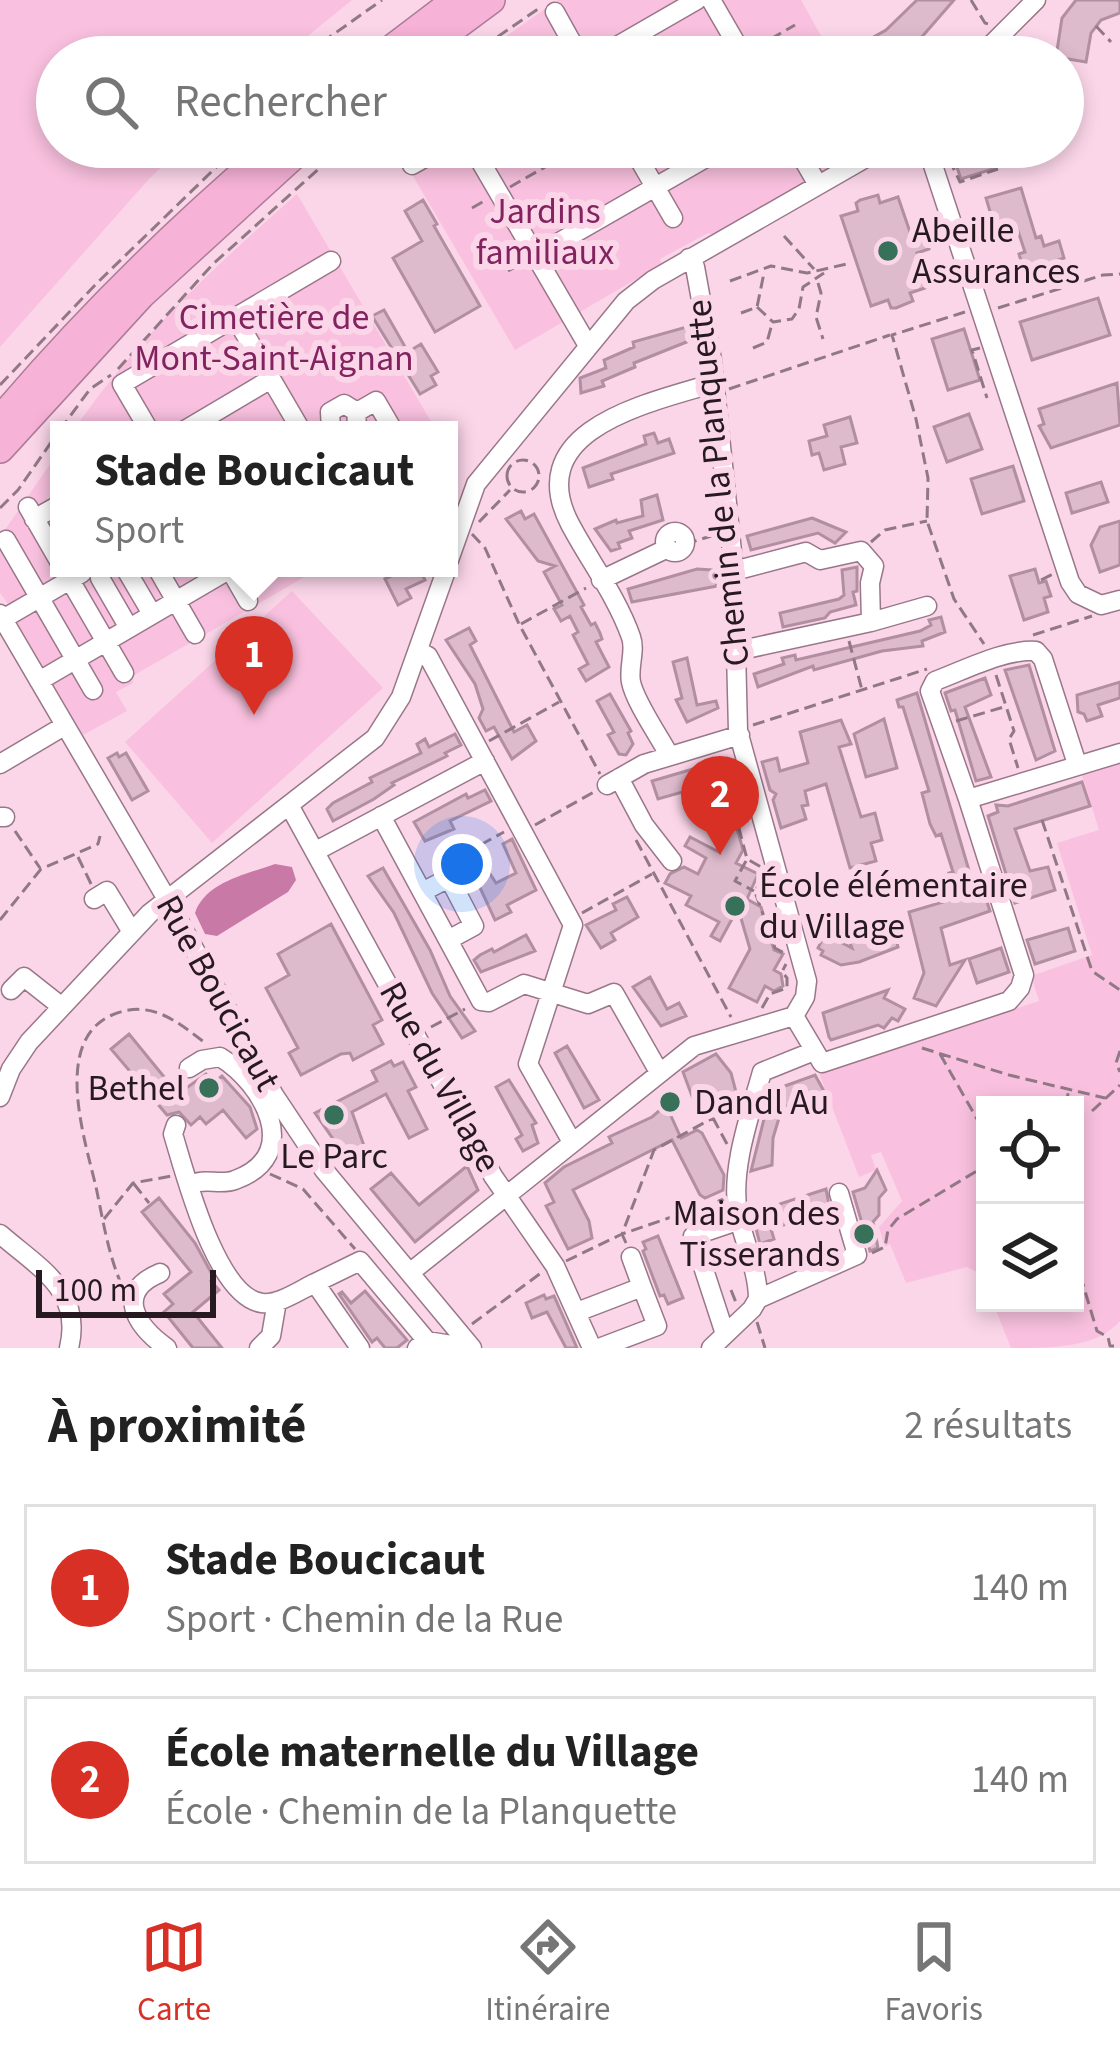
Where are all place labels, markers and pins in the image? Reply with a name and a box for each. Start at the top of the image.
place label: Abeille Assurances [912,205,1080,297]
marker: Abeille Assurances [875,238,901,264]
pin: 1 [215,616,293,715]
pin: 2 [681,756,759,855]
place label: École élémentaire du Village [759,860,1028,952]
marker: École élémentaire du Village [722,893,748,919]
place label: Bethel [88,1063,185,1114]
marker: Bethel [196,1075,222,1101]
place label: Dandl Au [694,1077,829,1128]
marker: Dandl Au [657,1089,683,1115]
marker: Le Parc [321,1102,347,1128]
place label: Le Parc [280,1131,388,1182]
place label: Maison des Tisserands [672,1188,840,1280]
marker: Maison des Tisserands [851,1221,877,1247]

